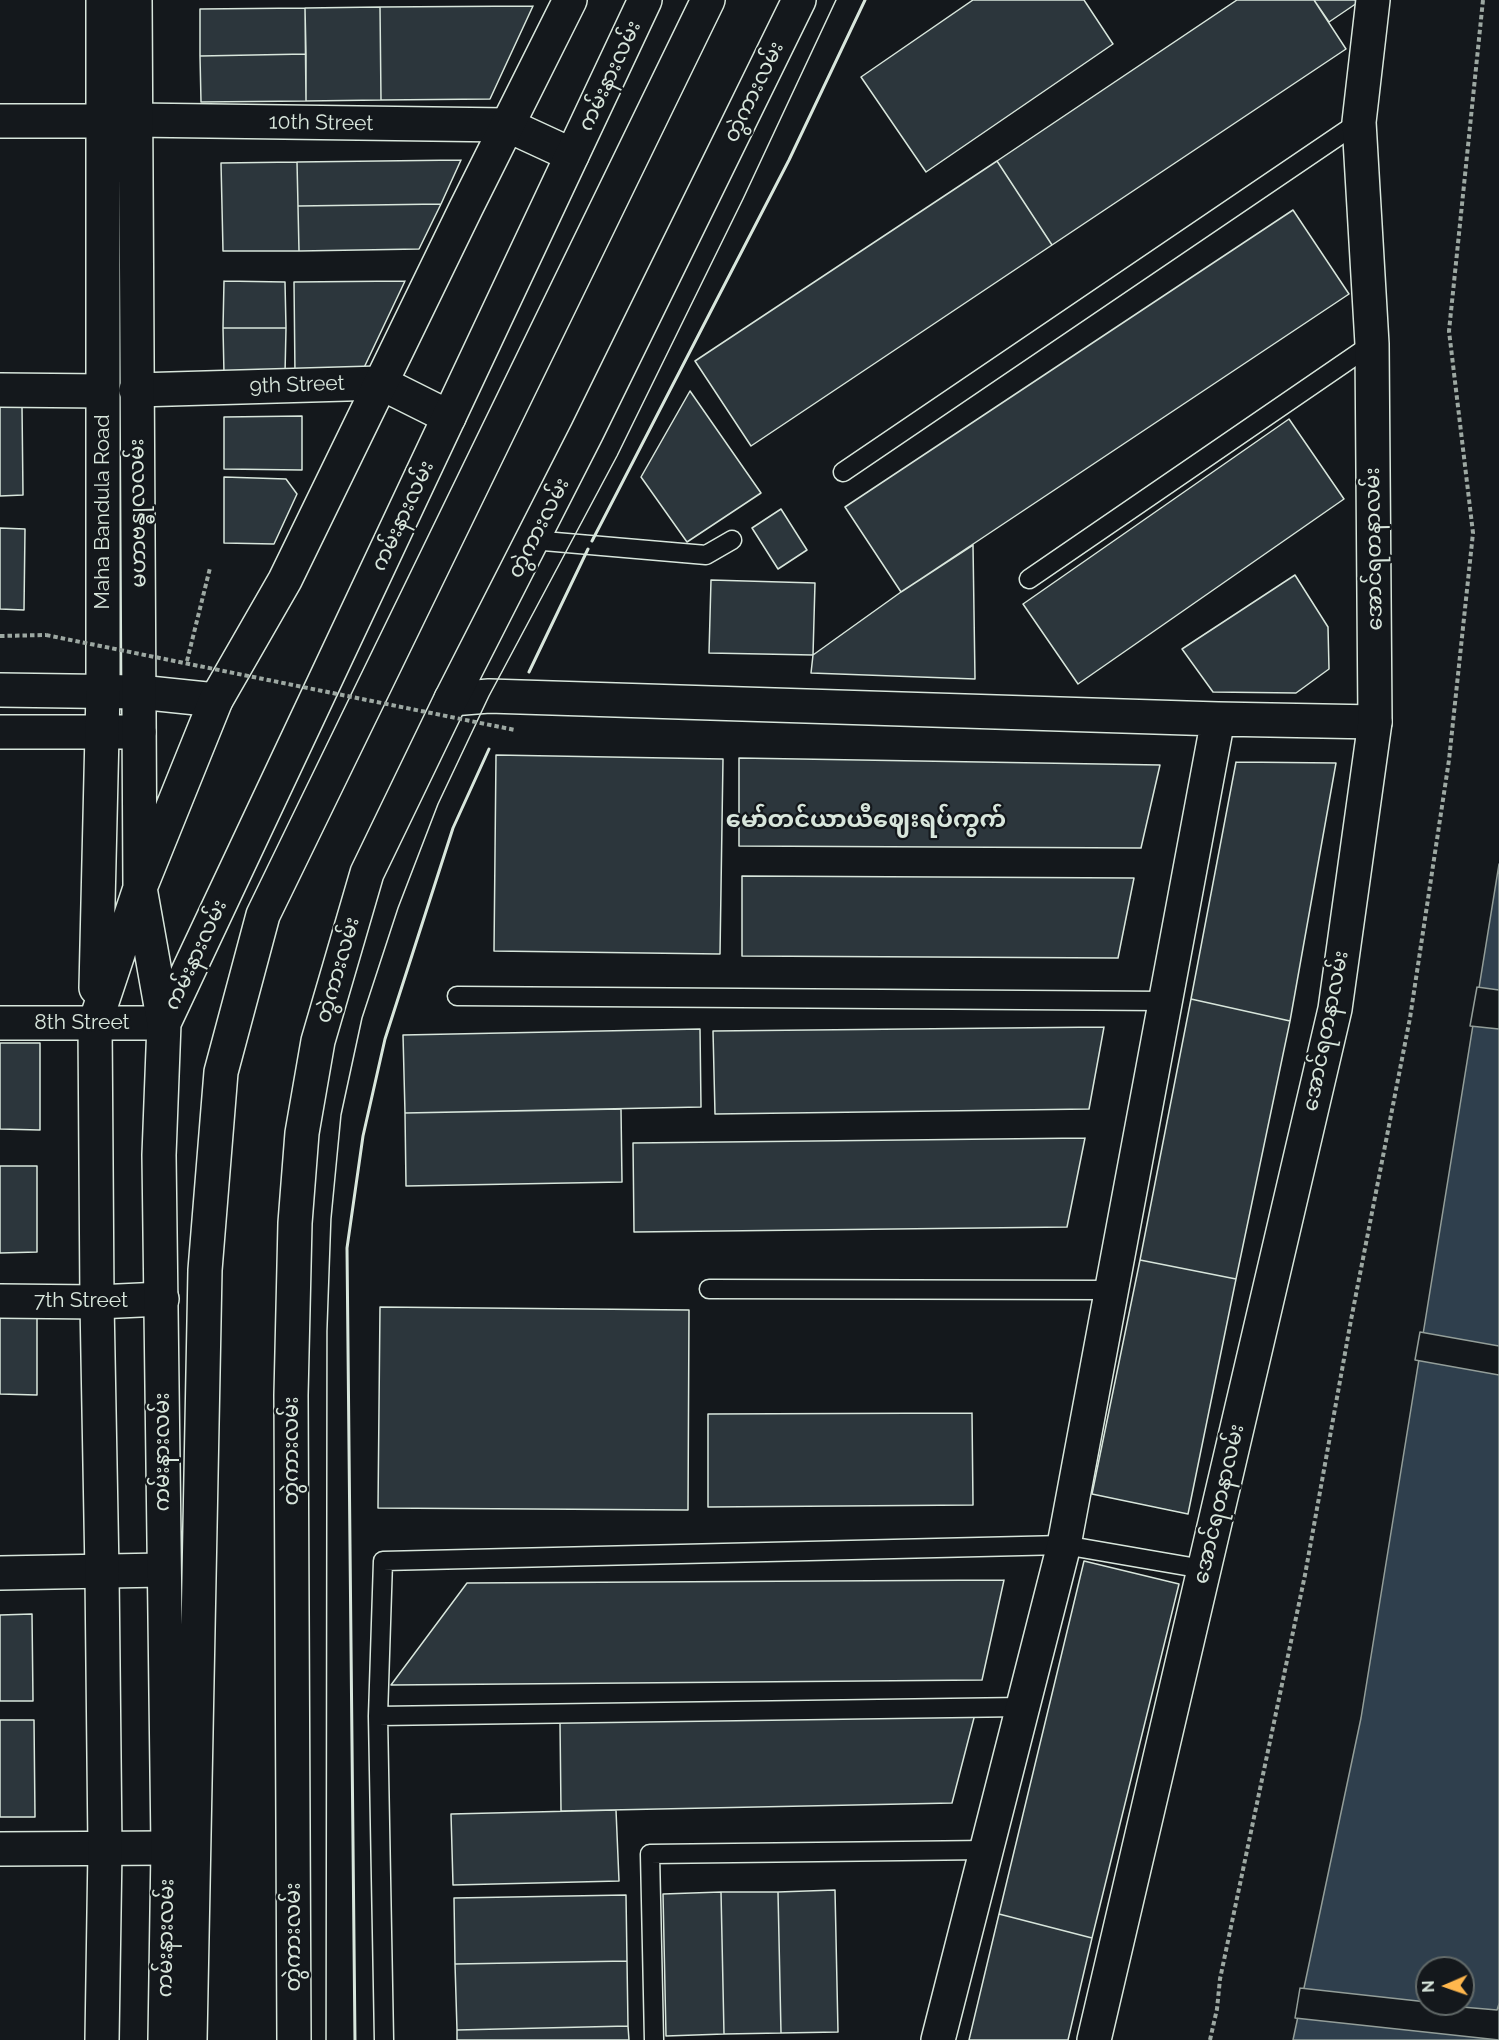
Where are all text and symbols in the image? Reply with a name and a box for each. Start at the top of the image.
street label: ကမ်းနားလမ်း [573,17,647,135]
street label: တွဲကားလမ်း [719,37,789,147]
street label: 10th Street [268,109,374,137]
street label: 9th Street [249,371,345,399]
street label: Maha Bandula Road [90,415,116,609]
street label: မဟာဗန္ဓုလလမ်း [124,438,152,588]
street label: ကမ်းနားလမ်း [366,457,440,575]
street label: အောင်ရတနာလမ်း [1360,467,1388,631]
street label: တွဲကားလမ်း [503,474,575,582]
district label: မော်တင်ယာယီဈေးရပ်ကွက် [726,806,1006,834]
street label: ကမ်းနားလမ်း [159,896,233,1014]
street label: တွဲကားလမ်း [311,914,365,1026]
street label: အောင်ရတနာလမ်း [1298,948,1354,1114]
street label: 8th Street [34,1010,130,1036]
street label: 7th Street [34,1288,128,1314]
street label: ကမ်းနားလမ်း [150,1393,176,1511]
street label: တွဲကားလမ်း [279,1396,305,1506]
street label: အောင်ရတနာလမ်း [1188,1422,1250,1586]
street label: ကမ်းနားလမ်း [152,1878,180,1998]
street label: တွဲကားလမ်း [281,1882,307,1992]
north arrow [1415,1956,1475,2016]
text: N [1419,1980,1438,1993]

